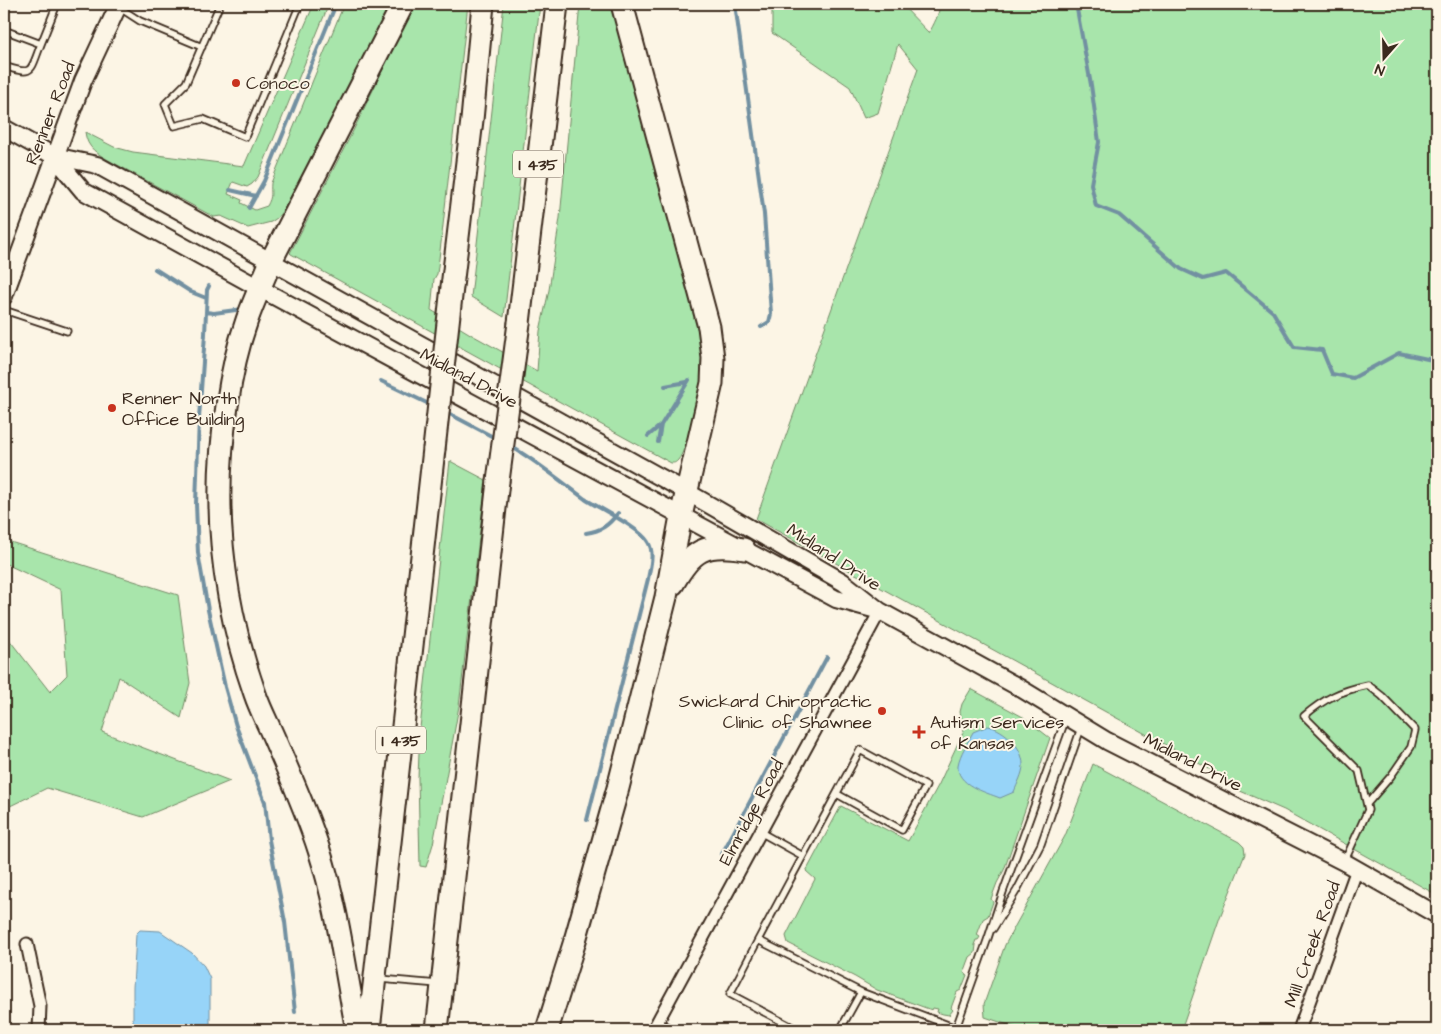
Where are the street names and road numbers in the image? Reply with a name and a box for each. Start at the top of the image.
street label: Renner Road [19,58,82,168]
road number: I 435 [513,150,563,178]
street label: Midland Drive [415,342,522,415]
street label: Midland Drive [782,518,886,597]
road number: I 435 [376,726,426,754]
street label: Midland Drive [1139,727,1247,798]
street label: Elmridge Road [713,755,791,870]
street label: Mill Creek Road [1278,878,1347,1011]

